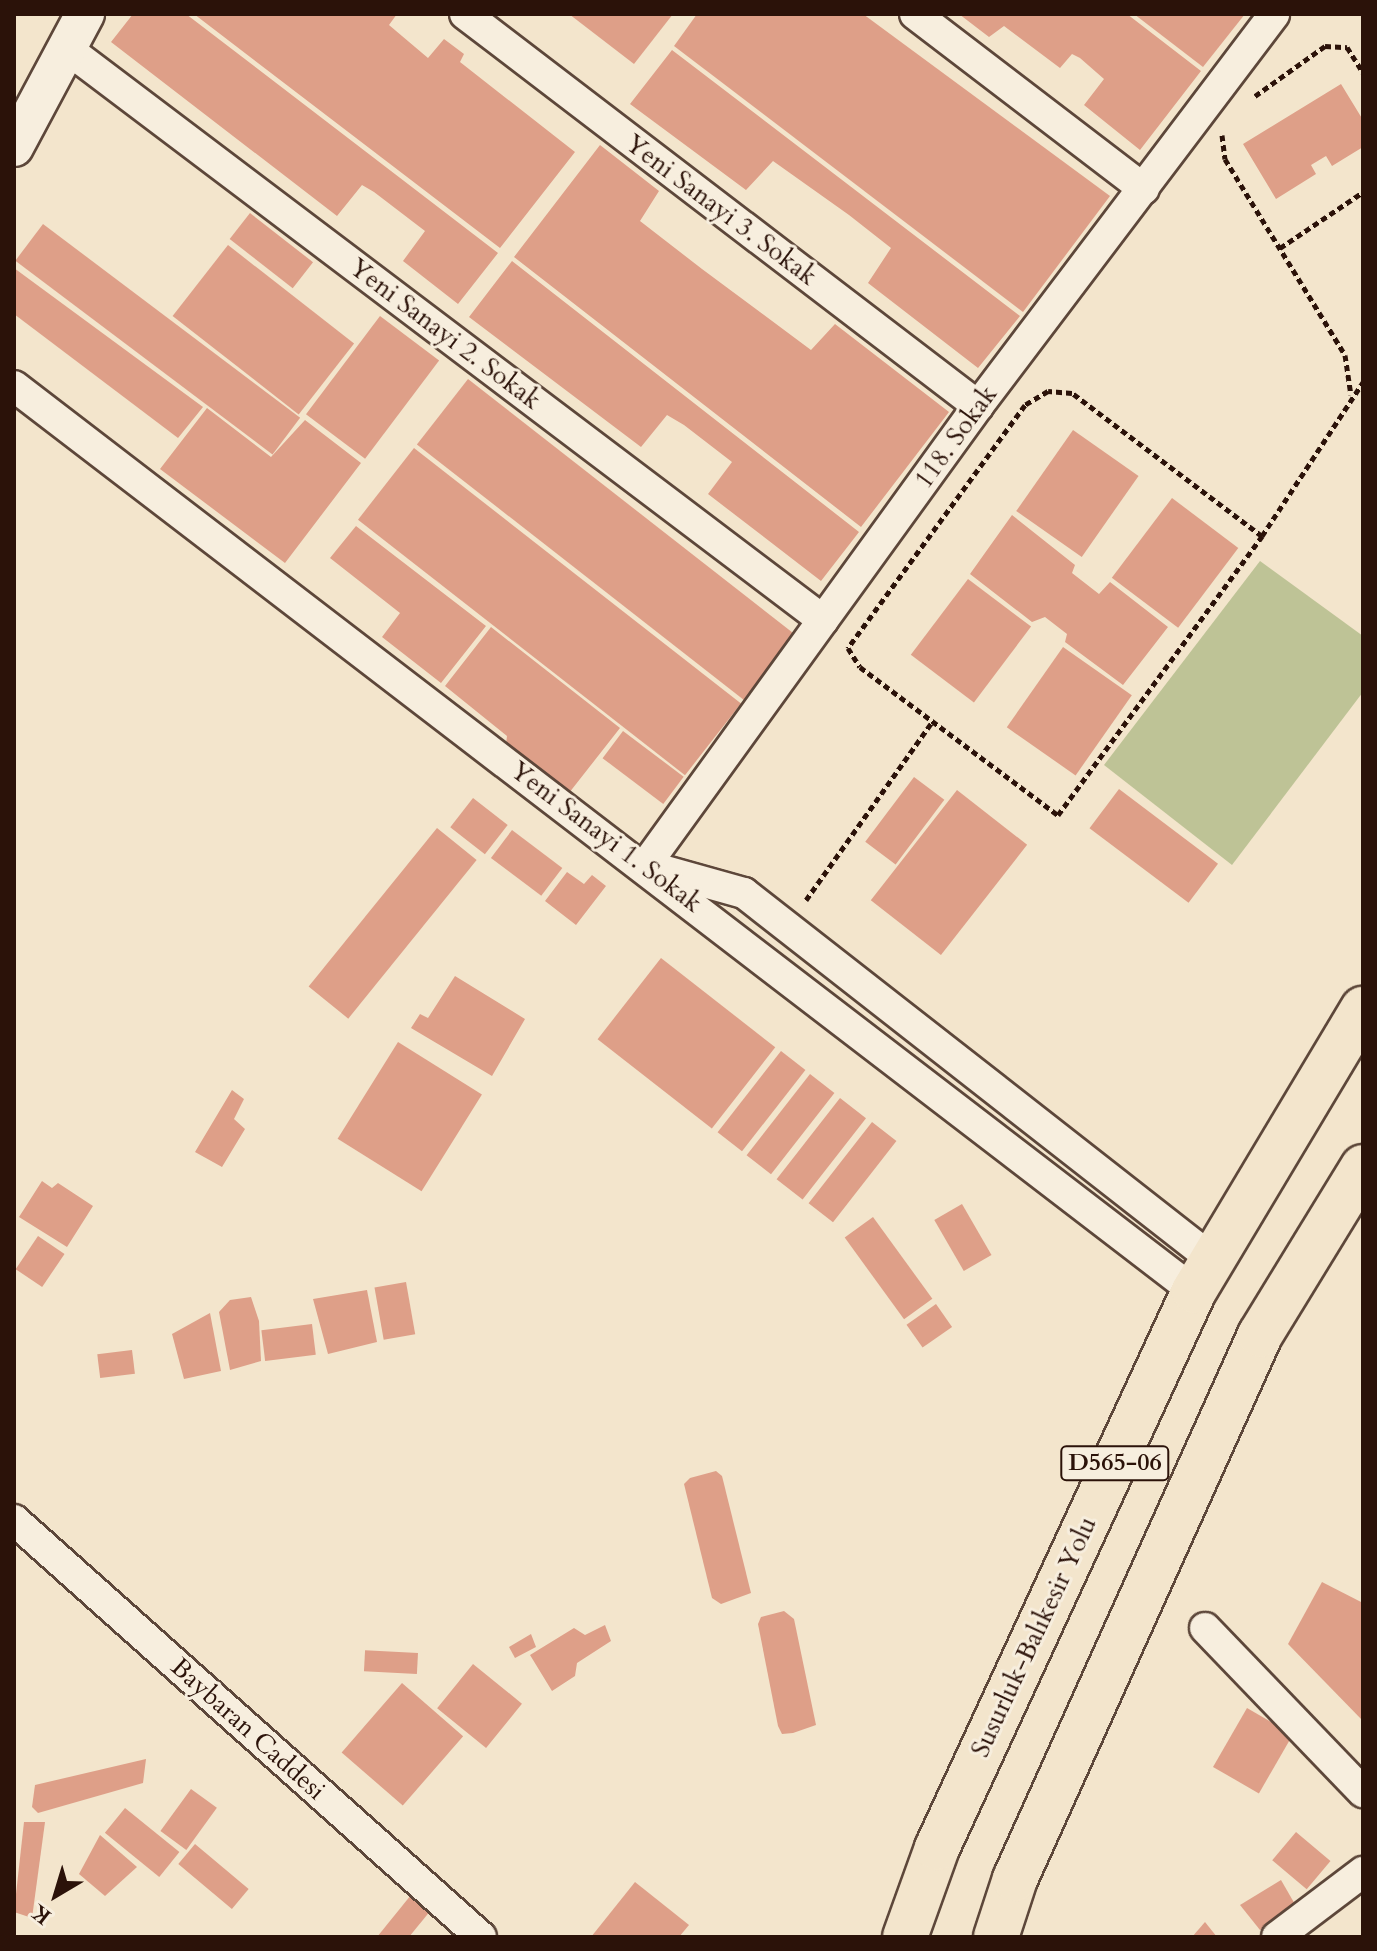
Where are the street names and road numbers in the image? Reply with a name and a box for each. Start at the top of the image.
street label: Yeni Sanayi 3. Sokak [619,128,823,292]
street label: Yeni Sanayi 2. Sokak [343,252,547,416]
street label: 118. Sokak [908,379,1004,495]
street label: Yeni Sanayi 1. Sokak [504,755,708,919]
road number: D565-06 [1059,1443,1171,1483]
street label: Susurluk-Balıkesir Yolu [965,1512,1103,1762]
street label: Baybaran Caddesi [164,1652,332,1806]

